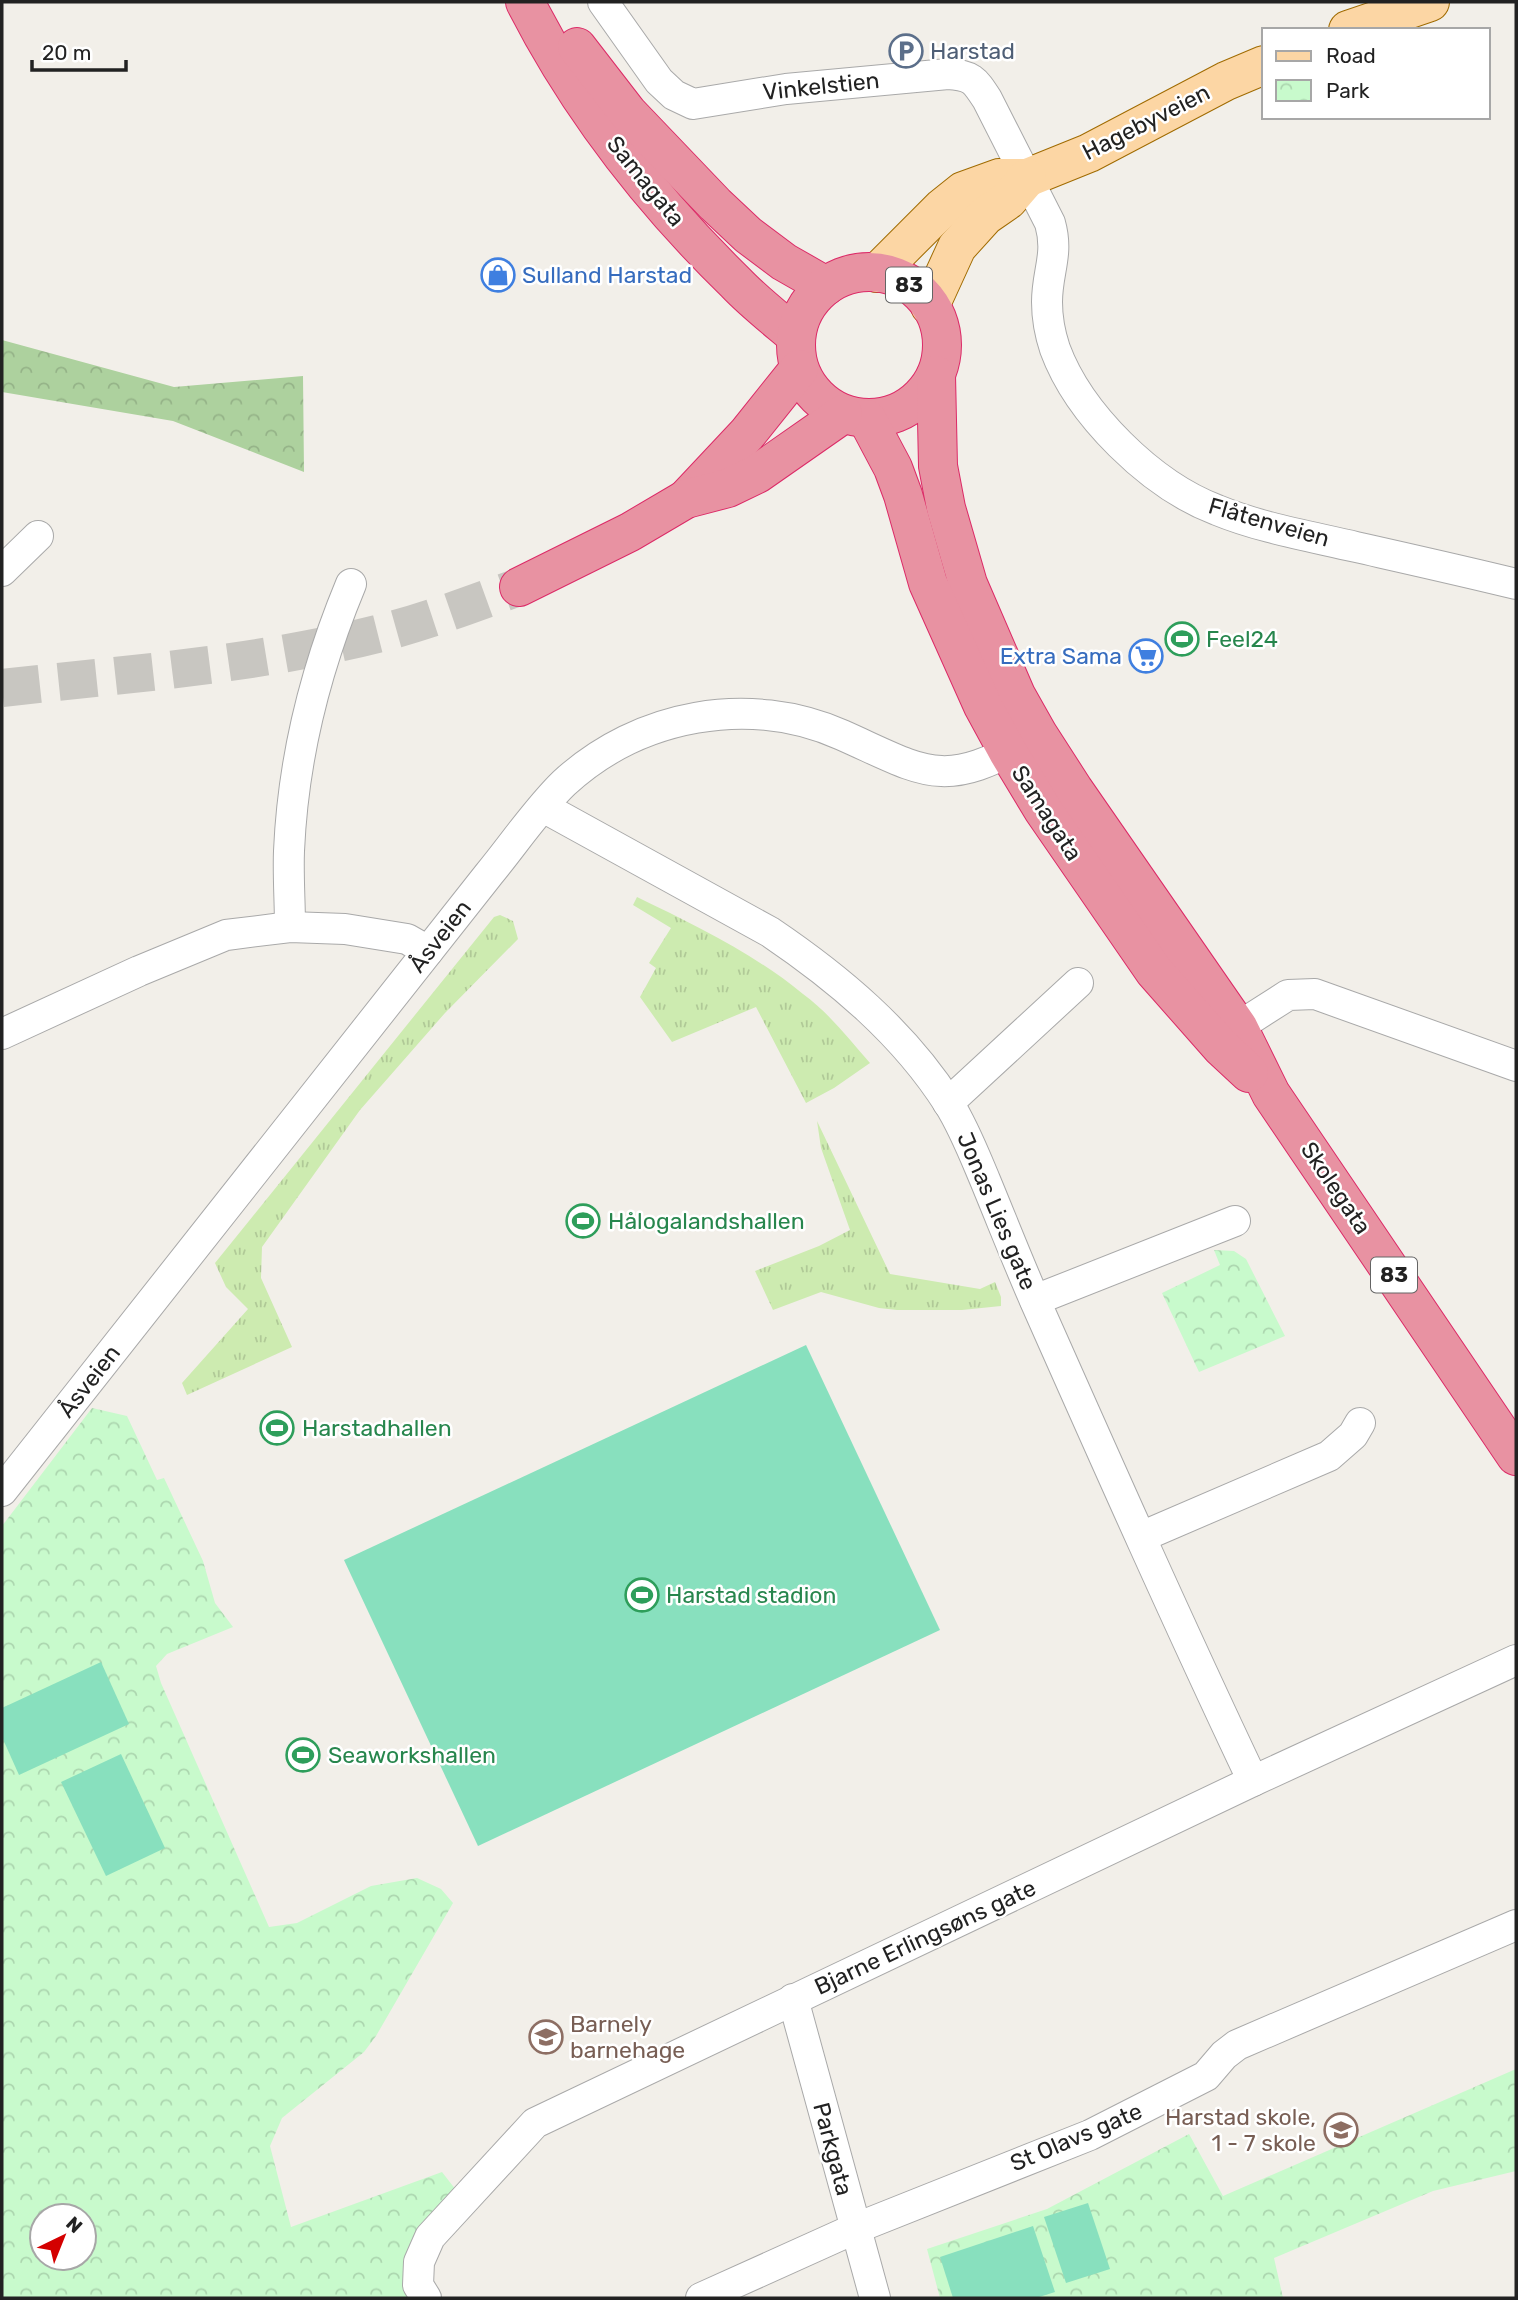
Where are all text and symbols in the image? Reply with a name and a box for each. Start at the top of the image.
scale bar [32,28,126,72]
legend [1262,28,1490,119]
parking icon: Harstad [887,32,925,70]
place label: Harstad [930,37,1015,65]
text: 20 m [42,40,91,65]
text: Road [1326,43,1376,68]
street label: Vinkelstien [761,66,881,106]
street label: Hagebyveien [1078,78,1214,166]
text: Park [1326,78,1370,103]
street label: Samagata [601,130,691,232]
shop icon: Sulland Harstad [479,256,517,294]
place label: Sulland Harstad [522,261,692,289]
road number: 83 [886,268,932,302]
street label: Flåtenveien [1205,491,1333,553]
sports icon: Feel24 [1163,620,1201,658]
place label: Feel24 [1206,625,1278,653]
supermarket icon: Extra Sama [1127,637,1165,675]
place label: Extra Sama [1000,642,1122,670]
street label: Samagata [1006,760,1088,866]
street label: Åsveien [403,894,477,978]
street label: Jonas Lies gate [951,1128,1043,1294]
street label: Skolegata [1295,1137,1377,1239]
sports icon: Hålogalandshallen [564,1202,602,1240]
place label: Hålogalandshallen [608,1207,805,1235]
road number: 83 [1371,1258,1417,1292]
street label: Åsveien [52,1339,126,1423]
sports icon: Harstadhallen [258,1409,296,1447]
place label: Harstadhallen [302,1414,452,1442]
sports icon: Harstad stadion [623,1576,661,1614]
place label: Harstad stadion [666,1581,836,1609]
sports icon: Seaworkshallen [284,1736,322,1774]
place label: Seaworkshallen [328,1741,496,1769]
street label: Bjarne Erlingsøns gate [810,1873,1040,2001]
place label: Barnely barnehage [570,2010,685,2064]
school or university icon: Barnely barnehage [527,2018,565,2056]
street label: St Olavs gate [1006,2097,1146,2177]
street label: Parkgata [807,2099,859,2199]
place label: Harstad skole, 1 - 7 skole [1165,2103,1316,2157]
school or university icon: Harstad skole, 1 - 7 skole [1322,2111,1360,2149]
north arrow [28,2202,98,2272]
text: N [61,2212,87,2238]

